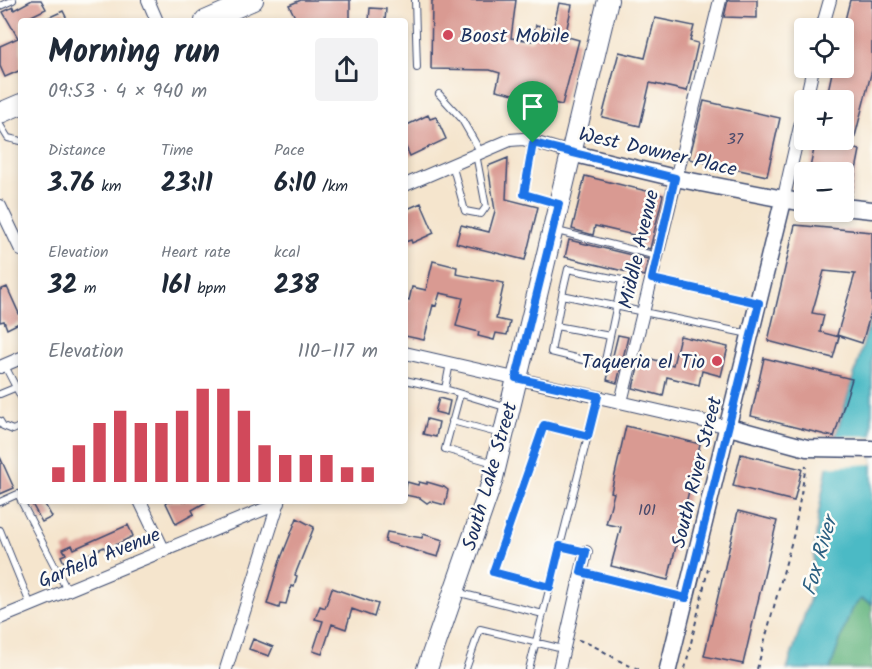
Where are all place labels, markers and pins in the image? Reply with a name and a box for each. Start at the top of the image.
place label: Boost Mobile [460,21,569,53]
marker: Boost Mobile [441,28,455,42]
pin [507,81,558,143]
place label: Taqueria el Tio [582,347,705,379]
marker: Taqueria el Tio [710,354,724,368]

